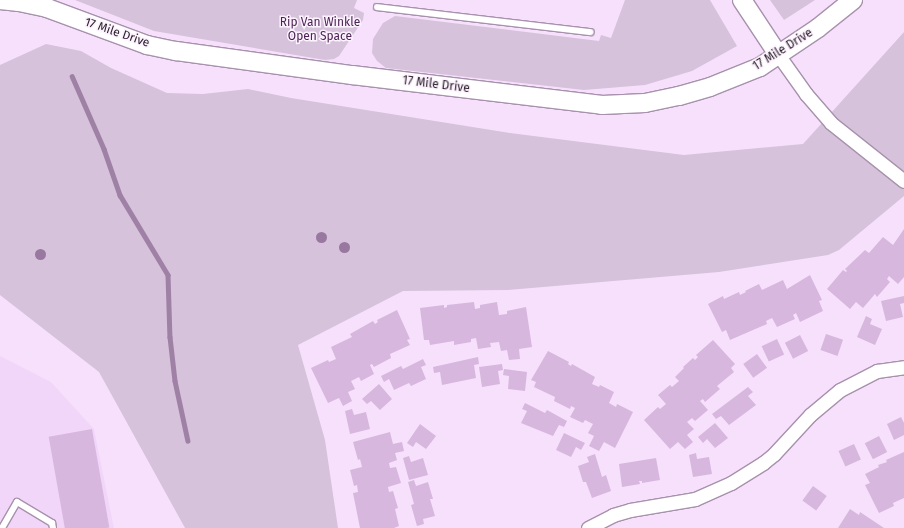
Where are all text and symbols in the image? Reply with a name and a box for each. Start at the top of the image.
street label: 17 Mile Drive [83,15,151,51]
park label: Rip Van Winkle Open Space [280,16,360,44]
street label: 17 Mile Drive [750,26,816,74]
street label: 17 Mile Drive [402,74,470,96]

